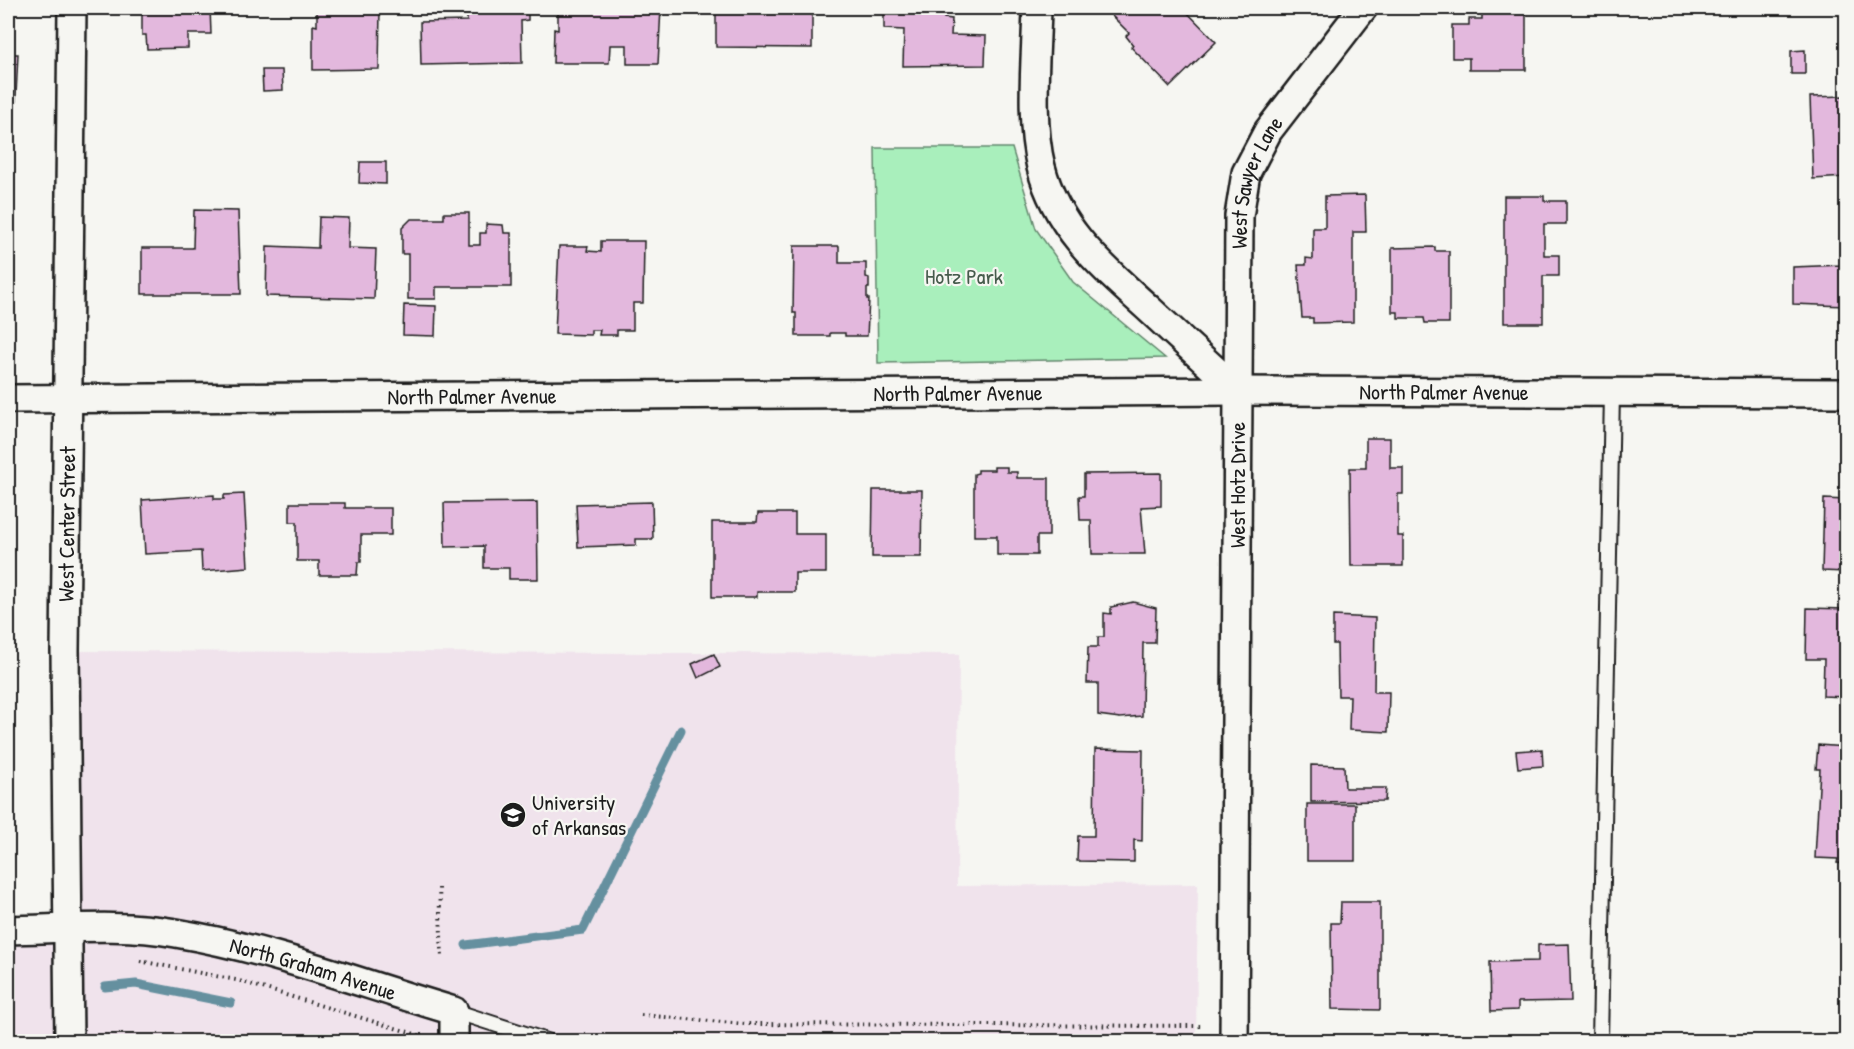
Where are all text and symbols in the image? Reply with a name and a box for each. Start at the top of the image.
street label: West Sawyer Lane [1224,109,1290,249]
park label: Hotz Park [925,261,1003,291]
street label: North Palmer Avenue [1359,376,1529,407]
street label: North Palmer Avenue [873,377,1043,408]
street label: North Palmer Avenue [387,380,557,412]
street label: West Hotz Drive [1222,422,1252,548]
street label: West Center Street [51,446,82,602]
place label: University of Arkansas [532,787,626,842]
school or university icon: University of Arkansas [498,800,528,830]
street label: North Graham Avenue [227,930,400,1007]

